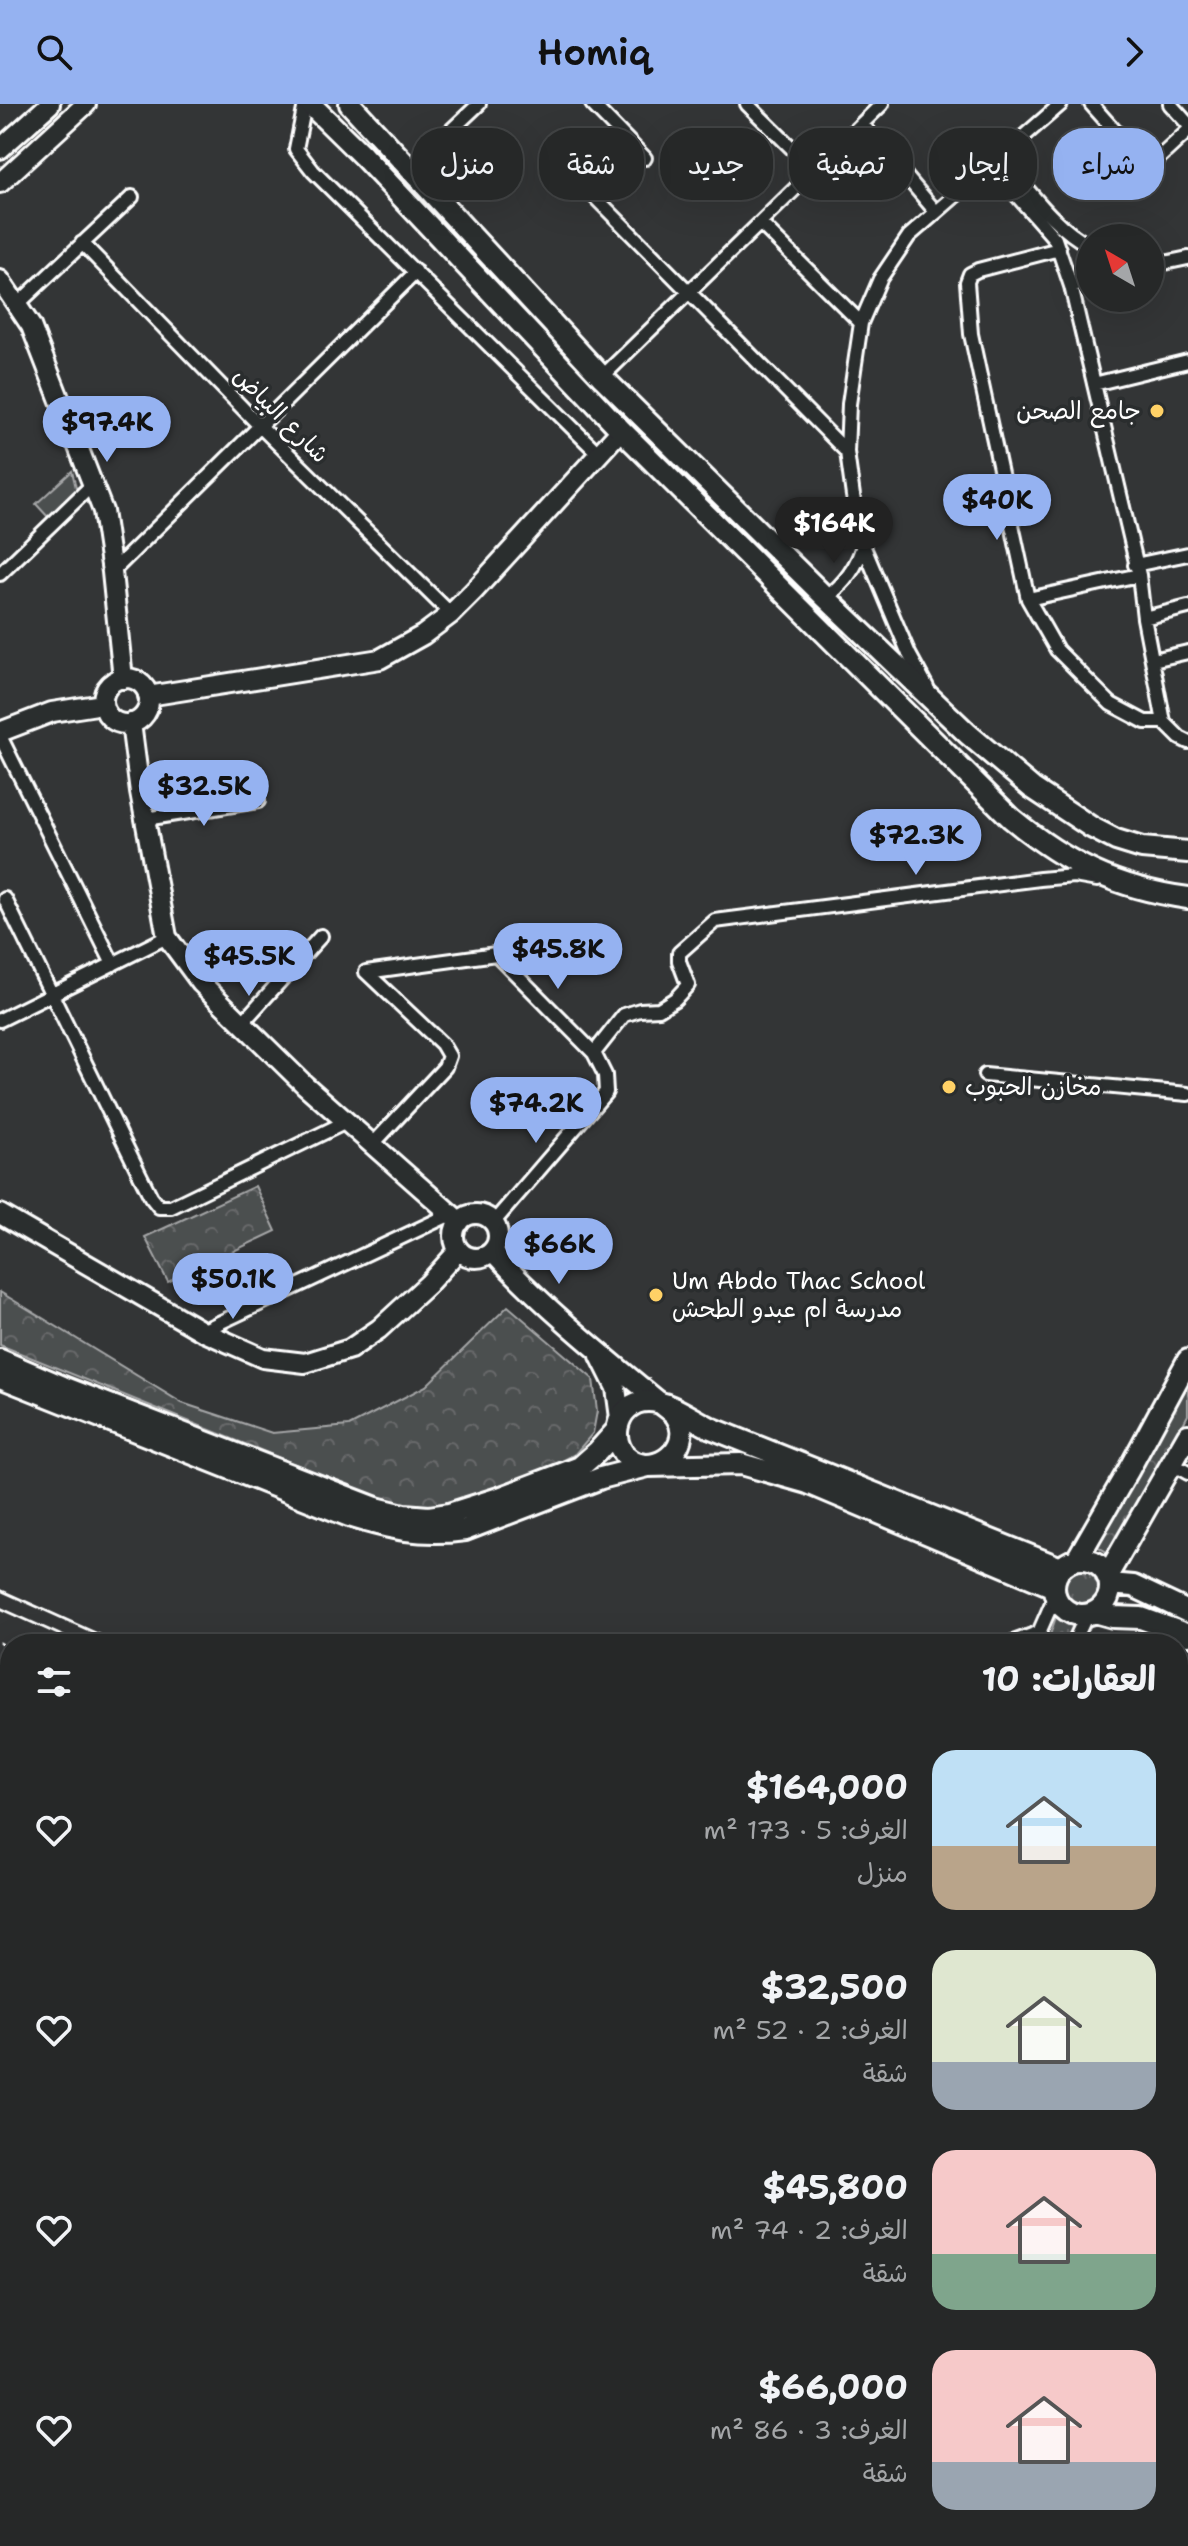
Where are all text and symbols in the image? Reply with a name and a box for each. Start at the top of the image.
text: Homiq [537,28,651,77]
icon: search [32,30,76,74]
icon: forward [1112,30,1156,74]
chip: منزل [412,128,523,200]
chip: شقة [539,128,644,200]
chip: جديد [660,128,773,200]
chip: تصفية [789,128,913,200]
chip: إيجار [929,128,1037,200]
chip: شراء [1053,128,1164,200]
north arrow [1076,224,1164,312]
map controls [1076,224,1164,312]
street label: شارع البياض [225,360,336,471]
place label: جامع الصحن [1016,395,1141,428]
pin: $97.4K [42,396,172,464]
marker: جامع الصحن [1148,402,1166,420]
text: $97.4K [61,404,153,439]
pin: $40K [950,474,1044,542]
text: $40K [961,482,1033,517]
pin: $164K [778,497,890,565]
text: $164K [793,505,875,540]
pin: $32.5K [139,760,269,828]
text: $32.5K [157,768,251,803]
pin: $72.3K [851,809,981,877]
text: $72.3K [868,817,964,852]
pin: $45.8K [493,923,623,991]
pin: $45.5K [184,930,314,998]
text: $45.8K [511,931,605,966]
text: $45.5K [203,938,295,973]
place label: مخازن الحبوب [965,1071,1102,1103]
pin: $74.2K [471,1077,601,1145]
marker: مخازن الحبوب [940,1078,958,1096]
text: $74.2K [488,1085,584,1120]
pin: $66K [512,1218,606,1286]
text: $66K [523,1226,595,1261]
pin: $50.1K [168,1253,298,1321]
text: $50.1K [190,1261,276,1296]
place label: Um Abdo Thac School مدرسة ام عبدو الطحش [672,1265,926,1327]
marker: Um Abdo Thac School مدرسة ام عبدو الطحش [647,1286,665,1304]
text: العقارات: 10 [982,1656,1156,1702]
icon: filters [32,1660,76,1704]
text: $164,000 [746,1764,908,1810]
icon: home [996,1782,1092,1878]
icon: heart [32,1808,76,1852]
text: الغرف: 5 · 173 m² [704,1812,908,1847]
text: منزل [857,1855,908,1890]
text: $32,500 [761,1964,908,2010]
icon: home [996,1982,1092,2078]
icon: heart [32,2008,76,2052]
text: الغرف: 2 · 52 m² [713,2012,908,2047]
text: شقة [863,2055,908,2090]
text: $45,800 [762,2164,908,2210]
icon: home [996,2182,1092,2278]
icon: heart [32,2208,76,2252]
text: الغرف: 2 · 74 m² [710,2212,908,2247]
text: شقة [863,2255,908,2290]
text: $66,000 [758,2364,908,2410]
icon: home [996,2382,1092,2478]
icon: heart [32,2408,76,2452]
text: الغرف: 3 · 86 m² [710,2412,908,2447]
text: شقة [863,2455,908,2490]

